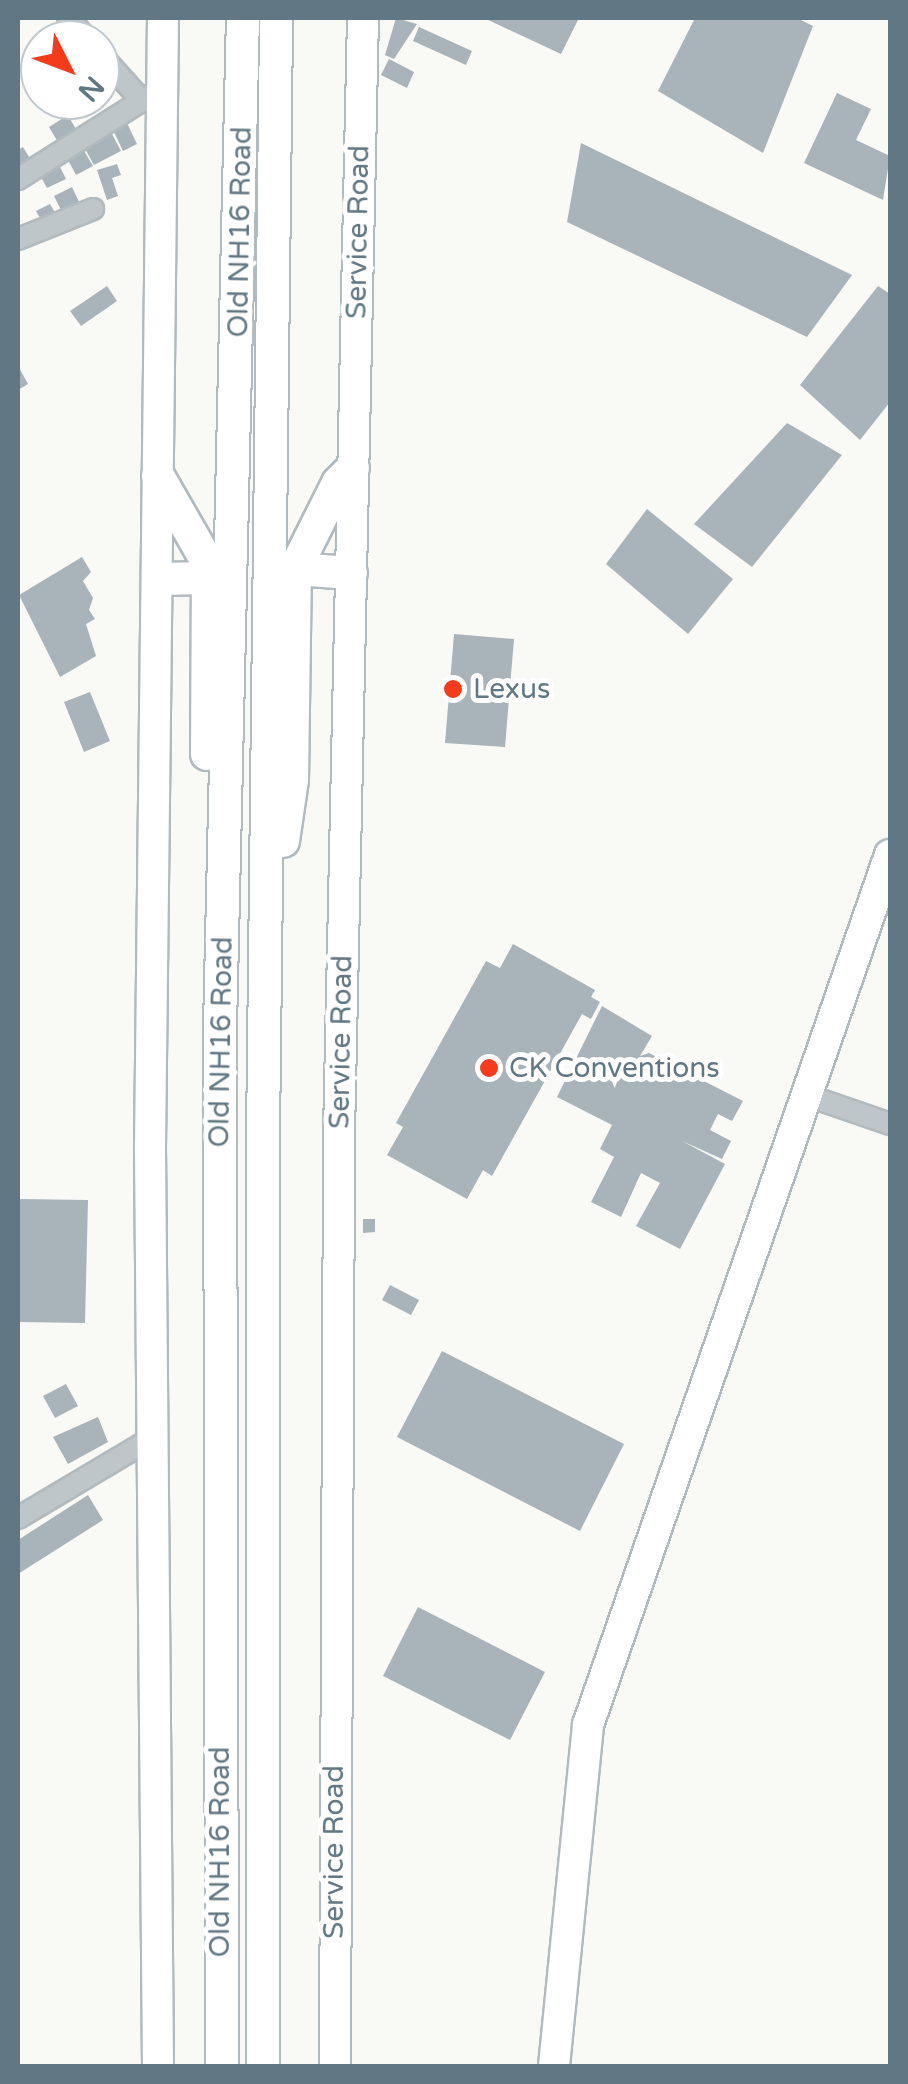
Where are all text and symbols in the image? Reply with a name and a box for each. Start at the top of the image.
north arrow [20,20,120,120]
text: N [71,69,111,108]
street label: Old NH16 Road [221,126,259,338]
street label: Service Road [340,145,376,319]
place label: Lexus [473,672,550,706]
marker: Lexus [442,678,464,700]
street label: Old NH16 Road [202,936,240,1148]
street label: Service Road [323,955,359,1129]
place label: CK Conventions [509,1051,720,1085]
marker: CK Conventions [478,1057,500,1079]
street label: Old NH16 Road [203,1747,237,1957]
street label: Service Road [317,1765,351,1939]

